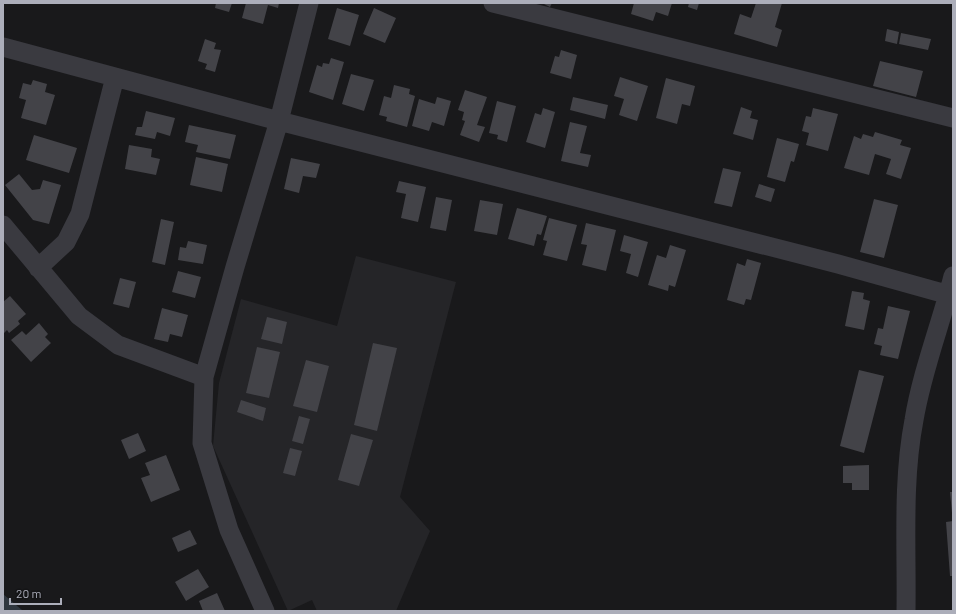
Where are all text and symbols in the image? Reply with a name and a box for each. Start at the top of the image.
scale bar [10,580,61,606]
text: 20 m [16,586,42,600]

